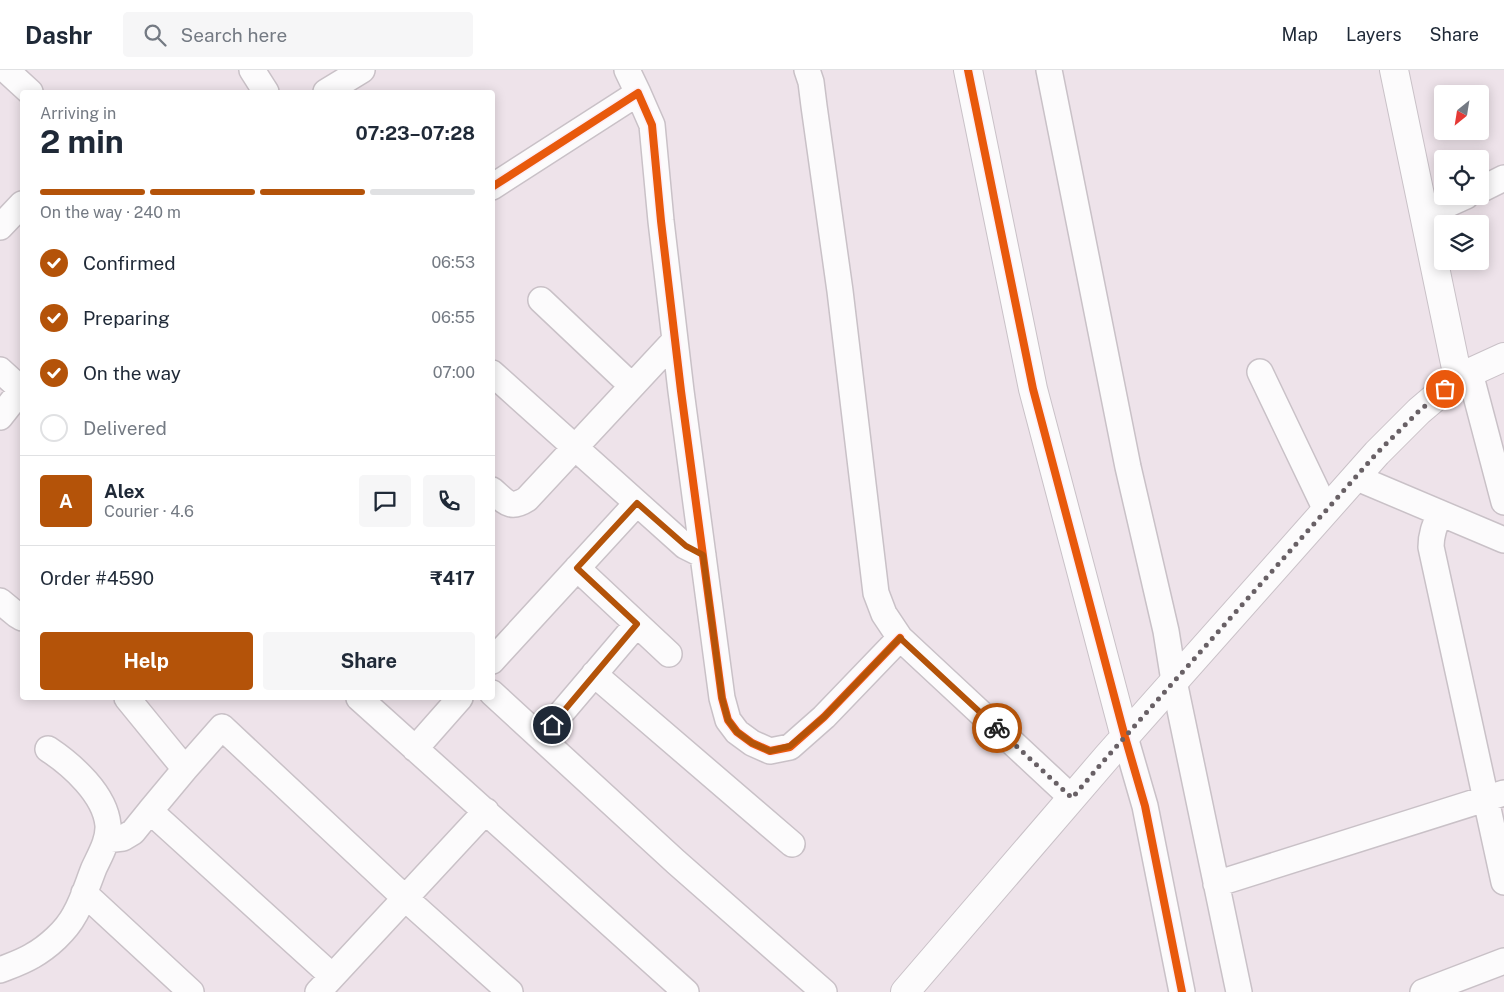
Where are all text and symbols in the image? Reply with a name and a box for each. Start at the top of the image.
search box [123,12,473,57]
text: Dashr [25,21,93,49]
icon: search [141,21,169,49]
text: Search here [181,24,287,46]
text: Map [1282,24,1318,45]
text: Layers [1346,24,1402,45]
text: Share [1430,24,1479,45]
north arrow [1434,85,1489,140]
map controls [1434,85,1489,270]
text: Arriving in [40,104,116,123]
text: 07:23–07:28 [356,122,475,144]
text: 2 min [40,123,124,160]
button: locate [1434,150,1489,205]
text: On the way · 240 m [40,203,181,222]
button: layers [1434,215,1489,270]
icon: check [40,249,68,277]
text: Confirmed [83,252,176,274]
text: 06:53 [431,253,475,272]
icon: check [40,304,68,332]
text: Preparing [83,307,170,329]
text: 06:55 [431,308,475,327]
icon: check [40,359,68,387]
text: On the way [83,362,181,384]
text: 07:00 [433,363,475,382]
pin [1424,368,1466,410]
icon: bag [1431,375,1459,403]
text: Delivered [83,417,167,439]
button: chat [359,475,411,527]
button: phone [423,475,475,527]
text: Alex [104,480,145,502]
text: A [59,490,73,512]
text: Courier · 4.6 [104,502,194,521]
text: Order #4590 [40,567,154,589]
text: ₹417 [430,567,475,589]
button: Help [40,632,253,690]
button: Share [263,632,475,690]
courier [972,703,1022,753]
pin [531,704,573,746]
icon: home [538,711,566,739]
icon: bike [983,714,1011,742]

